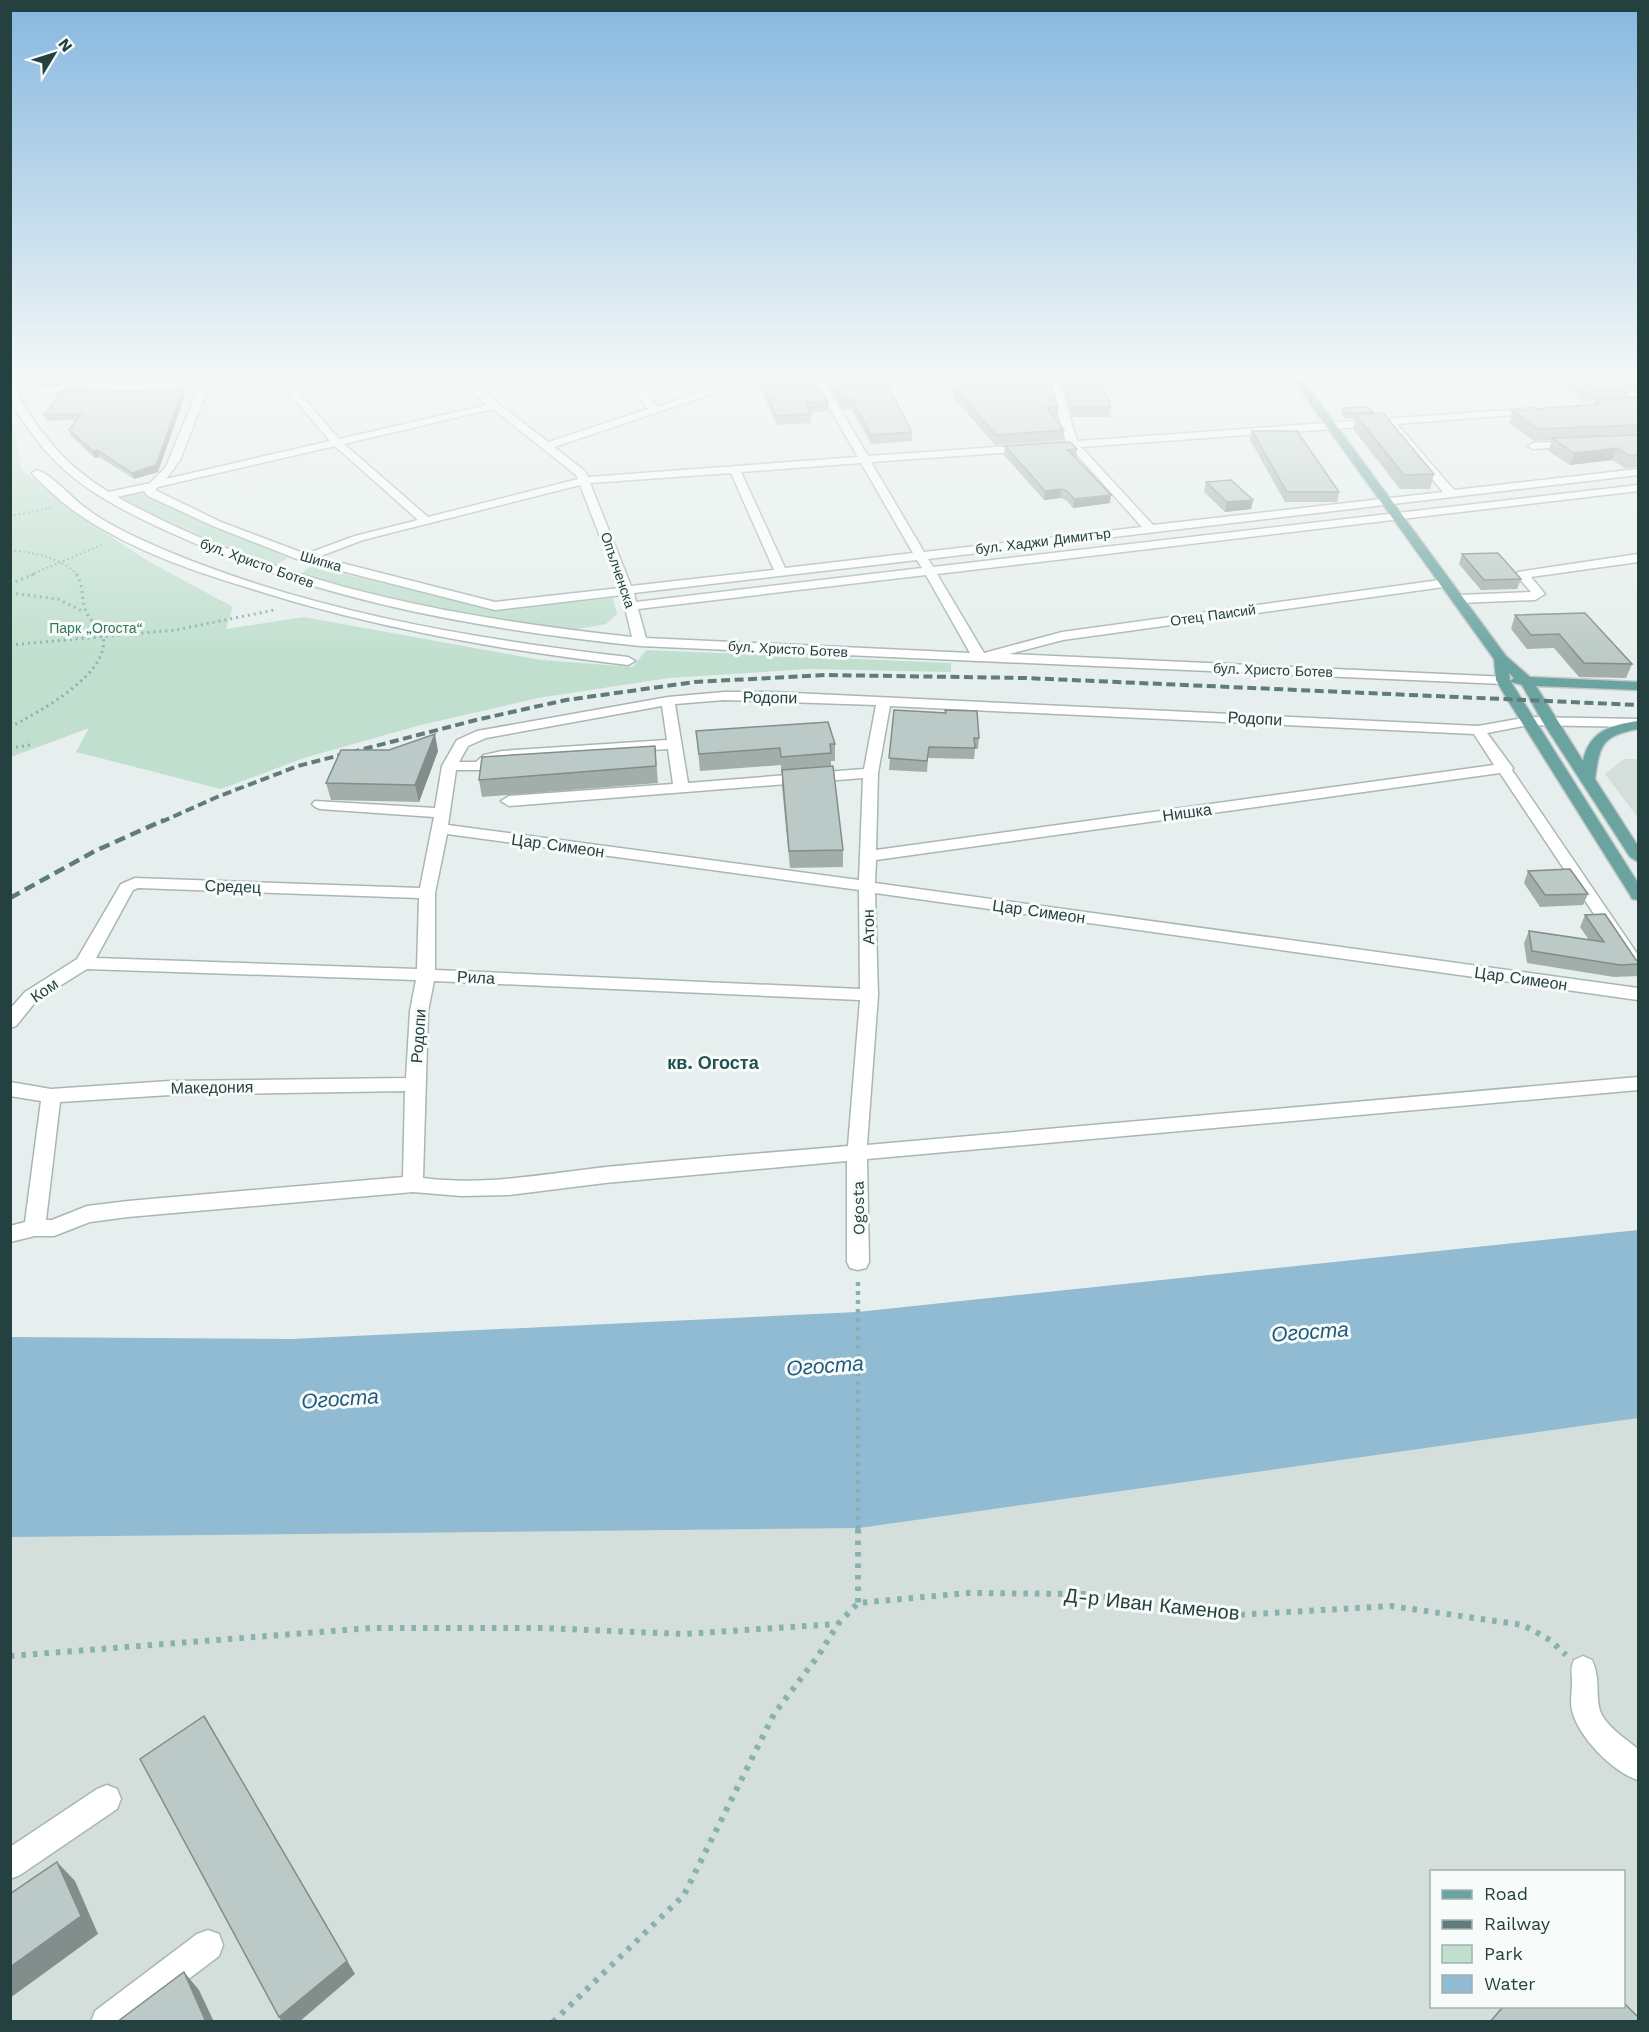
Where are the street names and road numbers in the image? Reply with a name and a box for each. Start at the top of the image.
street label: бул. Хаджи Димитър [975,525,1112,557]
street label: Опълченска [598,530,639,610]
street label: бул. Христо Ботев [198,535,316,591]
street label: Шипка [298,547,344,575]
street label: Отец Паисий [1169,601,1257,629]
street label: бул. Христо Ботев [728,638,848,660]
street label: бул. Христо Ботев [1213,660,1333,680]
street label: Родопи [743,688,797,707]
street label: Родопи [1227,708,1283,729]
street label: Нишка [1161,800,1213,825]
street label: Цар Симеон [510,830,606,861]
street label: Средец [204,876,262,897]
street label: Цар Симеон [991,896,1087,927]
street label: Атон [859,909,878,945]
street label: Цар Симеон [1473,963,1569,994]
street label: Рила [457,967,495,988]
street label: Ком [27,974,62,1007]
street label: Родопи [407,1008,430,1064]
street label: Македония [170,1077,254,1098]
street label: Ogosta [849,1181,868,1235]
street label: Д-р Иван Каменов [1063,1583,1241,1625]

